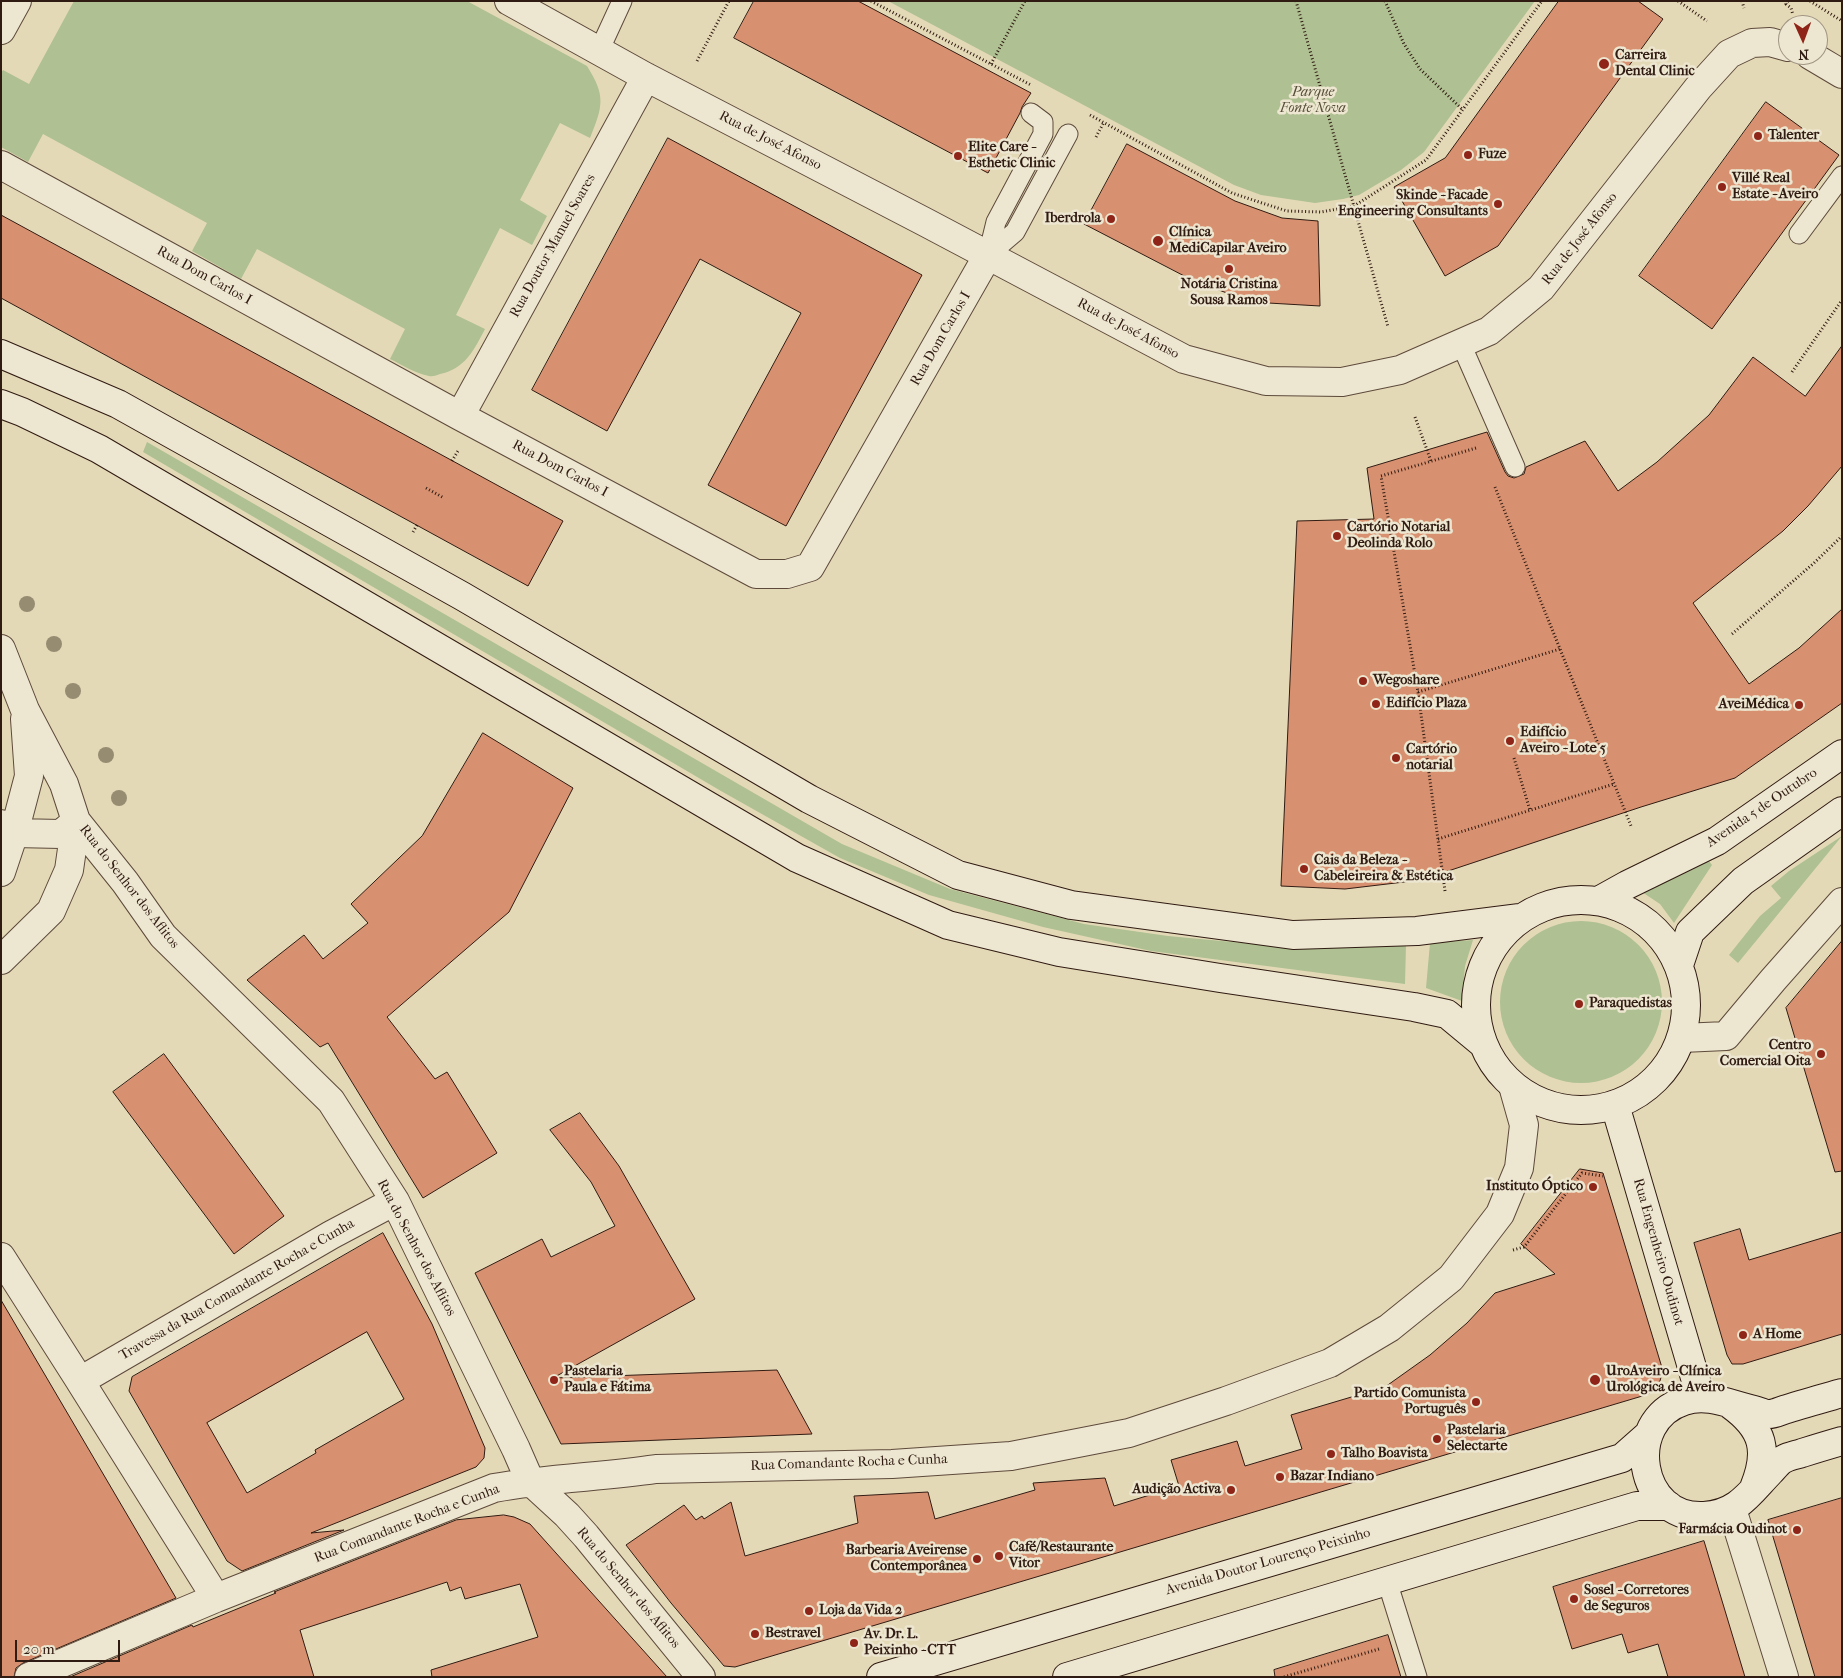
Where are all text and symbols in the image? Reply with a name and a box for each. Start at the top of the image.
north arrow [1778,15,1828,65]
text: N [1798,46,1809,63]
place label: Carreira Dental Clinic [1615,48,1695,80]
marker: Carreira Dental Clinic [1597,57,1611,71]
park label: Parque Fonte Nova [1280,85,1346,118]
street label: Rua de José Afonso [716,108,824,174]
place label: Talenter [1768,128,1819,144]
marker: Talenter [1752,130,1764,142]
place label: Elite Care - Esthetic Clinic [968,140,1055,172]
place label: Fuze [1478,147,1507,163]
marker: Fuze [1462,149,1474,161]
marker: Elite Care - Esthetic Clinic [952,150,964,162]
street label: Rua Doutor Manuel Soares [507,171,599,321]
place label: Villé Real Estate - Aveiro [1732,171,1818,203]
marker: Villé Real Estate - Aveiro [1716,181,1728,193]
place label: Skinde - Facade Engineering Consultants [1338,188,1488,220]
street label: Rua de José Afonso [1539,189,1621,289]
marker: Skinde - Facade Engineering Consultants [1492,198,1504,210]
place label: Iberdrola [1045,211,1101,227]
marker: Iberdrola [1105,213,1117,225]
place label: Clínica MediCapilar Aveiro [1169,225,1287,258]
marker: Clínica MediCapilar Aveiro [1151,234,1165,248]
street label: Rua Dom Carlos I [154,243,254,309]
marker: Notária Cristina Sousa Ramos [1223,263,1235,275]
place label: Notária Cristina Sousa Ramos [1181,277,1277,310]
street label: Rua Dom Carlos I [907,289,975,389]
street label: Rua de José Afonso [1074,295,1182,363]
street label: Rua Dom Carlos I [509,437,611,501]
place label: Cartório Notarial Deolinda Rolo [1347,520,1450,552]
marker: Cartório Notarial Deolinda Rolo [1331,530,1343,542]
place label: Wegoshare [1373,673,1440,689]
marker: Wegoshare [1357,675,1369,687]
place label: Edifício Plaza [1386,696,1467,712]
place label: AveiMédica [1719,697,1789,713]
marker: Edifício Plaza [1370,698,1382,710]
marker: AveiMédica [1793,699,1805,711]
place label: Edifício Aveiro - Lote 5 [1520,725,1606,758]
marker: Edifício Aveiro - Lote 5 [1504,735,1516,747]
place label: Cartório notarial [1406,742,1457,774]
marker: Cartório notarial [1390,752,1402,764]
street label: Avenida 5 de Outubro [1703,765,1821,851]
street label: Rua do Senhor dos Aflitos [75,822,183,952]
place label: Cais da Beleza - Cabeleireira & Estética [1314,853,1453,886]
marker: Cais da Beleza - Cabeleireira & Estética [1298,863,1310,875]
place label: Paraquedistas [1589,996,1672,1012]
marker: Paraquedistas [1573,998,1585,1010]
place label: Centro Comercial Oita [1720,1038,1811,1070]
marker: Centro Comercial Oita [1815,1048,1827,1060]
street label: Rua do Senhor dos Aflitos [373,1177,459,1319]
street label: Rua Engenheiro Oudinot [1629,1177,1687,1327]
place label: Instituto Óptico [1486,1179,1583,1195]
marker: Instituto Óptico [1587,1181,1599,1193]
street label: Travessa da Rua Comandante Rocha e Cunha [117,1216,357,1364]
place label: A Home [1753,1327,1802,1343]
marker: A Home [1737,1329,1749,1341]
place label: Pastelaria Paula e Fátima [564,1364,651,1396]
place label: UroAveiro - Clínica Urológica de Aveiro [1606,1364,1725,1396]
marker: UroAveiro - Clínica Urológica de Aveiro [1588,1373,1602,1387]
marker: Pastelaria Paula e Fátima [548,1374,560,1386]
place label: Partido Comunista Português [1354,1386,1466,1418]
marker: Partido Comunista Português [1470,1396,1482,1408]
place label: Pastelaria Selectarte [1447,1423,1507,1455]
marker: Pastelaria Selectarte [1431,1433,1443,1445]
place label: Talho Boavista [1341,1446,1428,1462]
marker: Talho Boavista [1325,1448,1337,1460]
street label: Rua Comandante Rocha e Cunha [750,1451,948,1475]
place label: Bazar Indiano [1290,1469,1374,1485]
marker: Bazar Indiano [1274,1471,1286,1483]
street label: Rua Comandante Rocha e Cunha [312,1481,502,1567]
place label: Audição Activa [1132,1482,1221,1498]
marker: Audição Activa [1225,1484,1237,1496]
place label: Farmácia Oudinot [1678,1522,1787,1538]
street label: Rua do Senhor dos Aflitos [573,1524,683,1652]
marker: Farmácia Oudinot [1791,1524,1803,1536]
street label: Avenida Doutor Lourenço Peixinho [1164,1525,1372,1599]
place label: Café/Restaurante Vitor [1009,1540,1113,1572]
place label: Barbearia Aveirense Contemporânea [846,1543,967,1575]
marker: Café/Restaurante Vitor [993,1550,1005,1562]
marker: Barbearia Aveirense Contemporânea [971,1553,983,1565]
place label: Sosel - Corretores de Seguros [1584,1583,1689,1615]
marker: Sosel - Corretores de Seguros [1568,1593,1580,1605]
place label: Loja da Vida 2 [819,1603,902,1619]
marker: Loja da Vida 2 [803,1605,815,1617]
place label: Bestravel [765,1626,821,1642]
place label: Av. Dr. L. Peixinho - CTT [864,1627,956,1660]
marker: Bestravel [749,1628,761,1640]
scale bar [18,1630,122,1662]
marker: Av. Dr. L. Peixinho - CTT [848,1637,860,1649]
text: 20 m [23,1640,55,1658]

